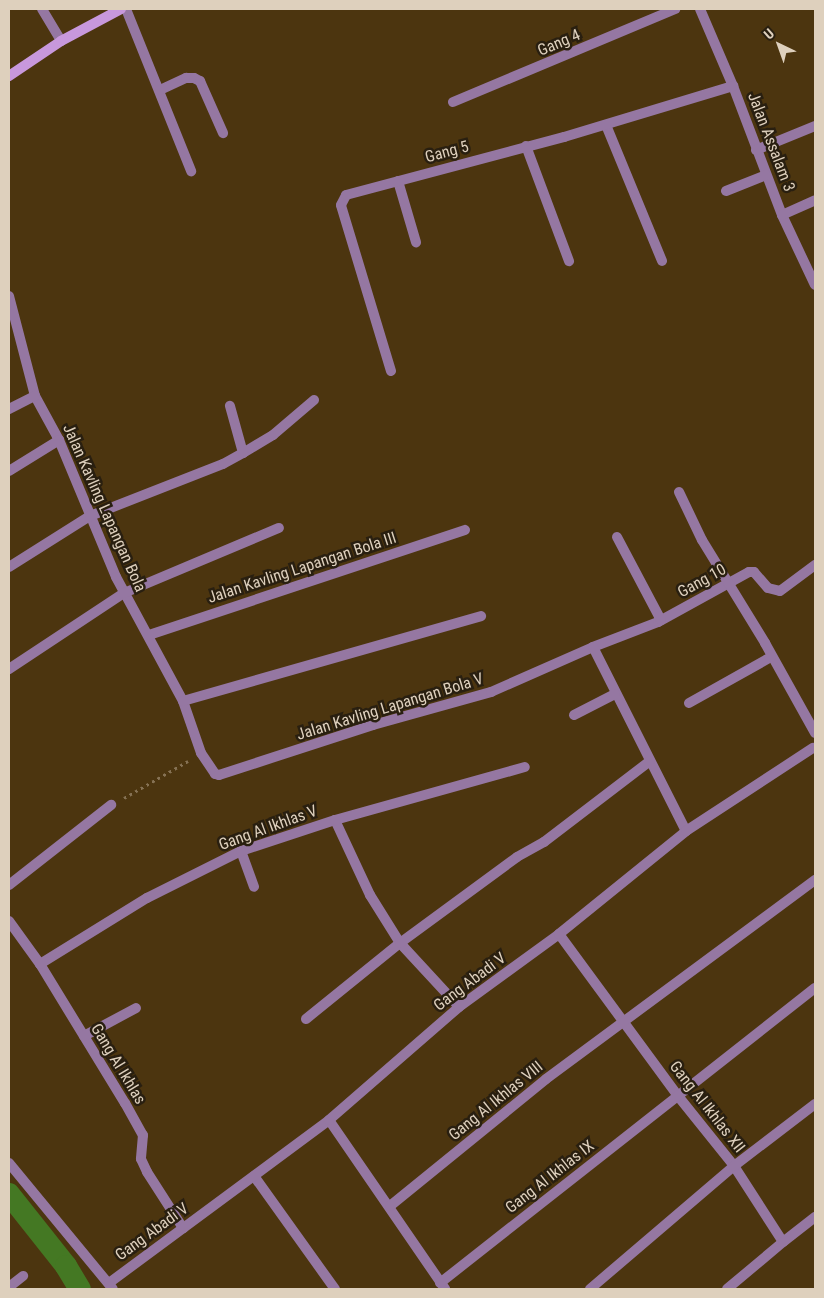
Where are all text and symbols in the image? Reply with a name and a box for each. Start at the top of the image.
north arrow [754,20,804,70]
text: U [761,25,777,42]
street label: Gang 4 [535,26,583,60]
street label: Jalan Assalam 3 [743,90,799,194]
street label: Gang 5 [423,137,471,167]
street label: Jalan Kavling Lapangan Bola [58,421,150,595]
street label: Jalan Kavling Lapangan Bola III [205,528,399,608]
street label: Gang 10 [675,560,729,602]
street label: Jalan Kavling Lapangan Bola V [294,669,486,745]
street label: Gang Al Ikhlas V [216,801,320,855]
street label: Gang Abadi V [430,949,510,1015]
street label: Gang Al Ikhlas [86,1020,150,1108]
street label: Gang Al Ikhlas VIII [445,1057,547,1145]
street label: Gang Al Ikhlas XII [665,1057,749,1157]
street label: Gang Al Ikhlas IX [502,1136,598,1218]
street label: Gang Abadi V [112,1199,192,1265]

